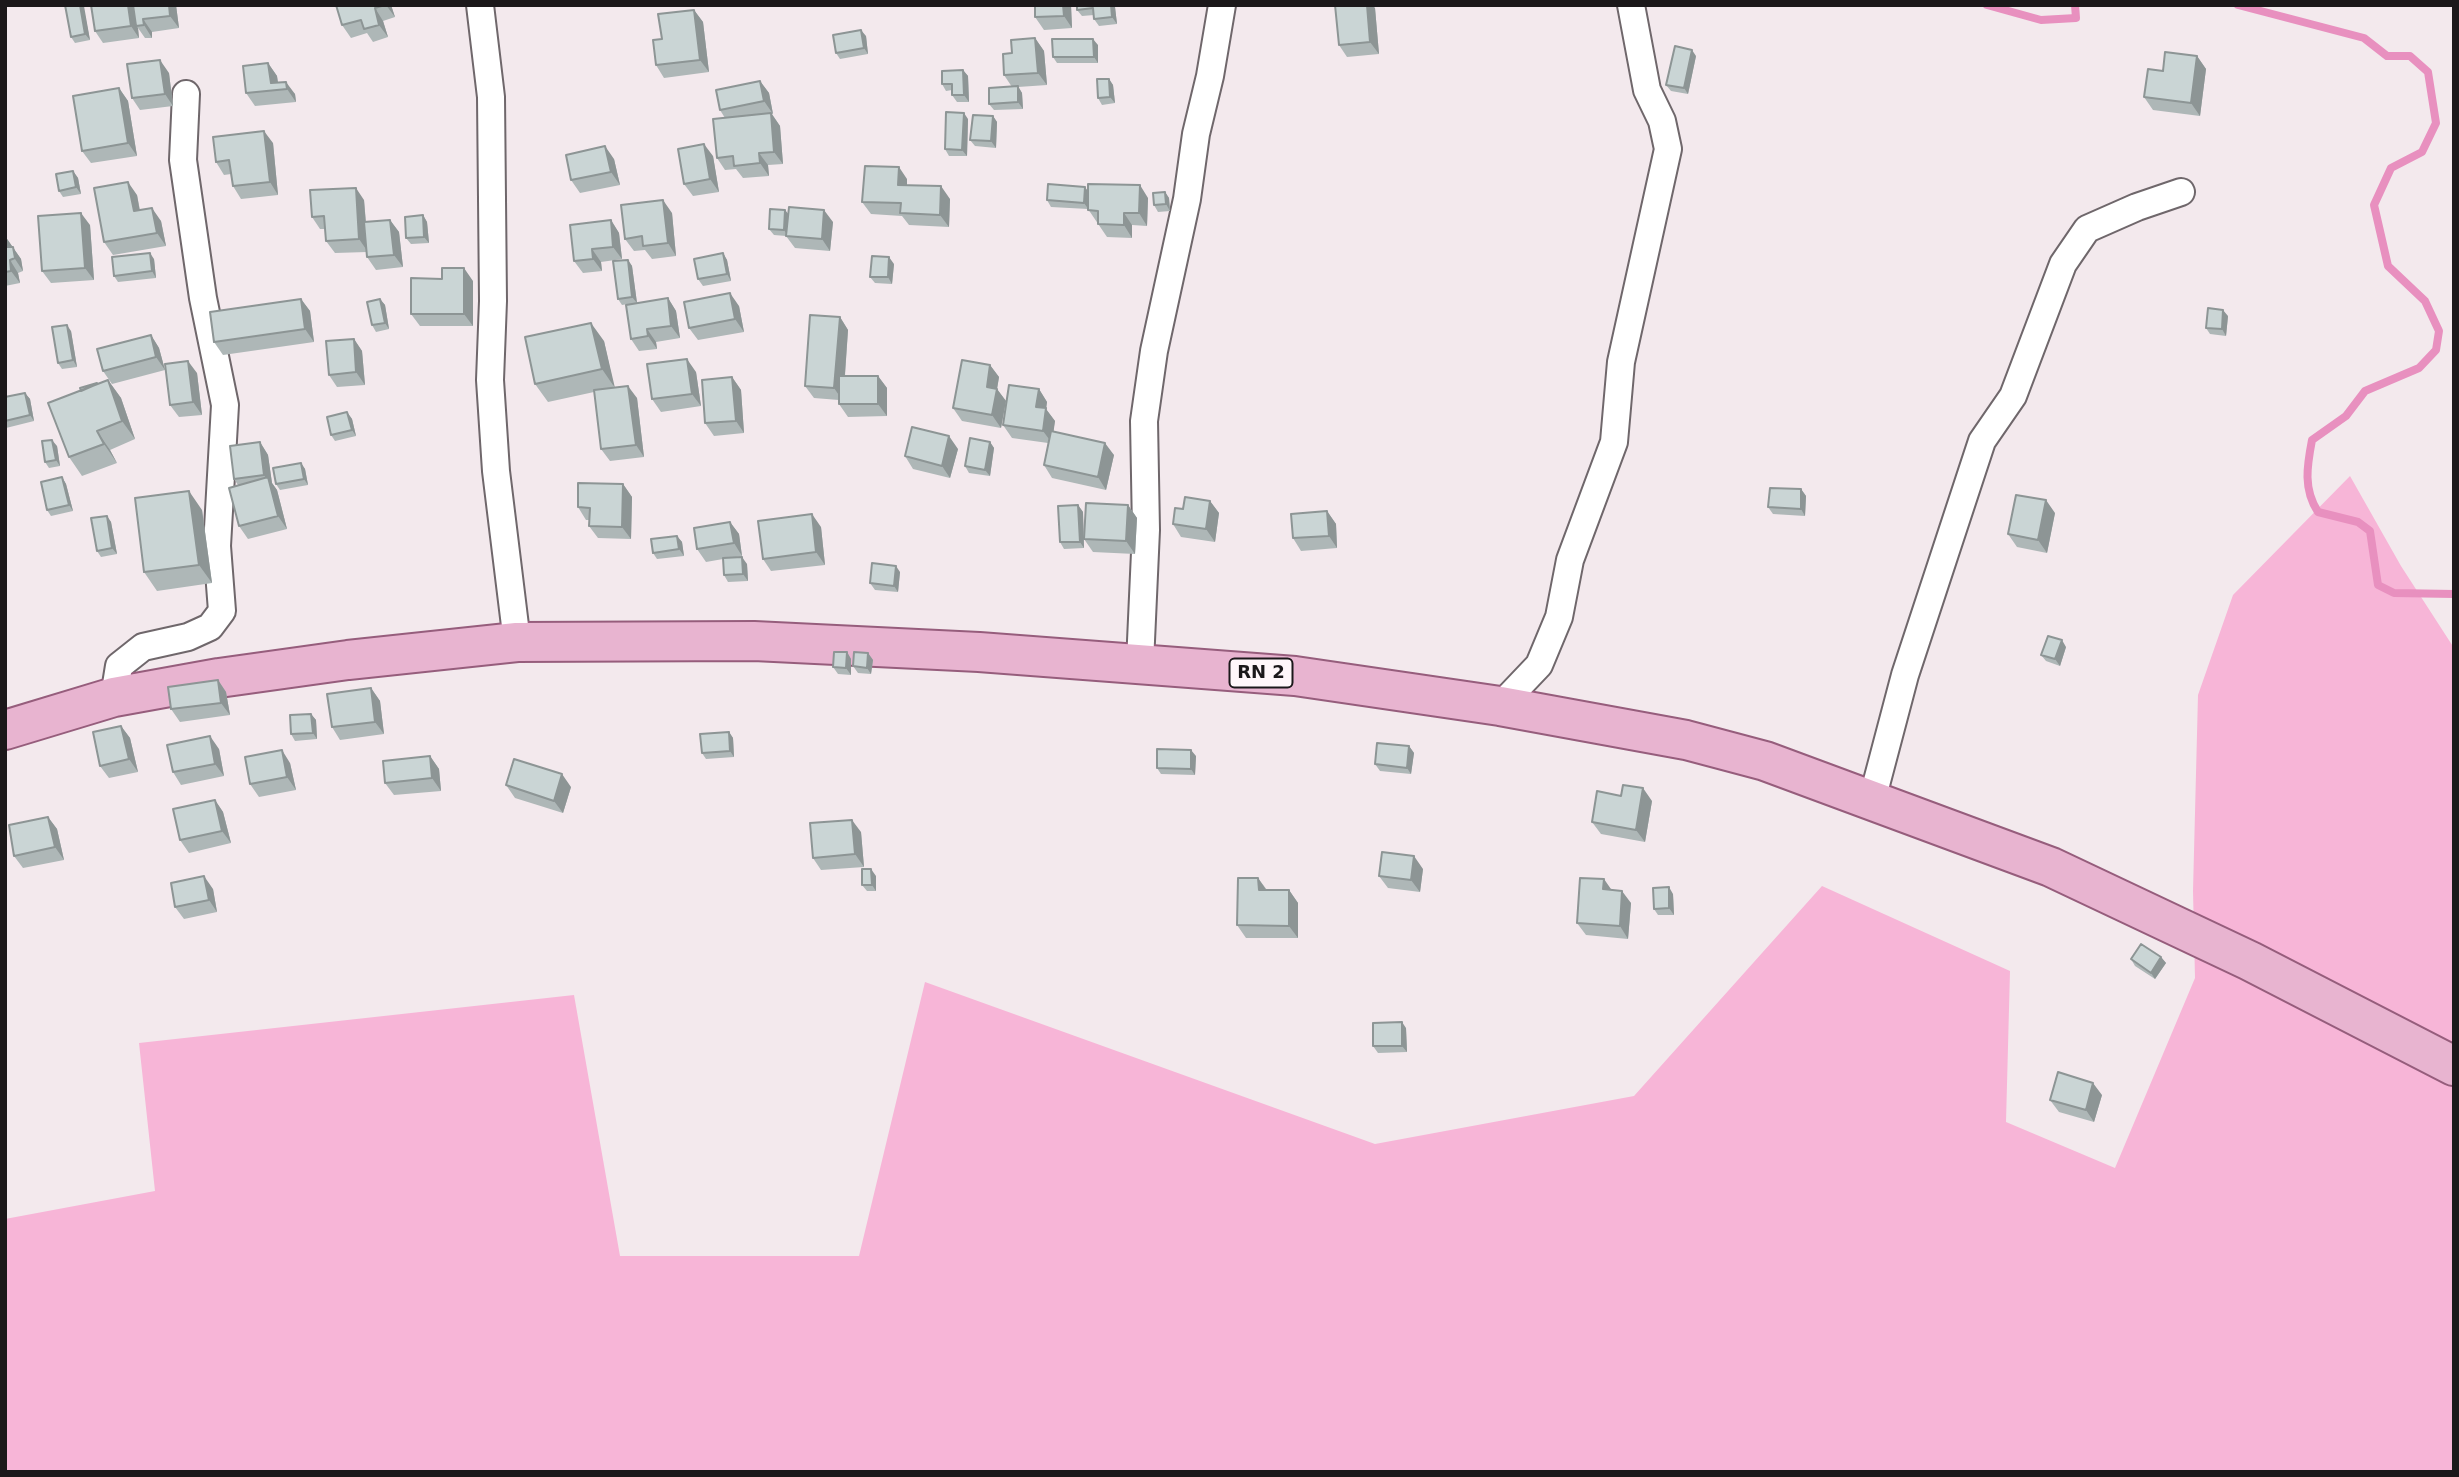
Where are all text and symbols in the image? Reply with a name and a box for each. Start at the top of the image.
road number: RN 2 [1230,658,1292,688]

